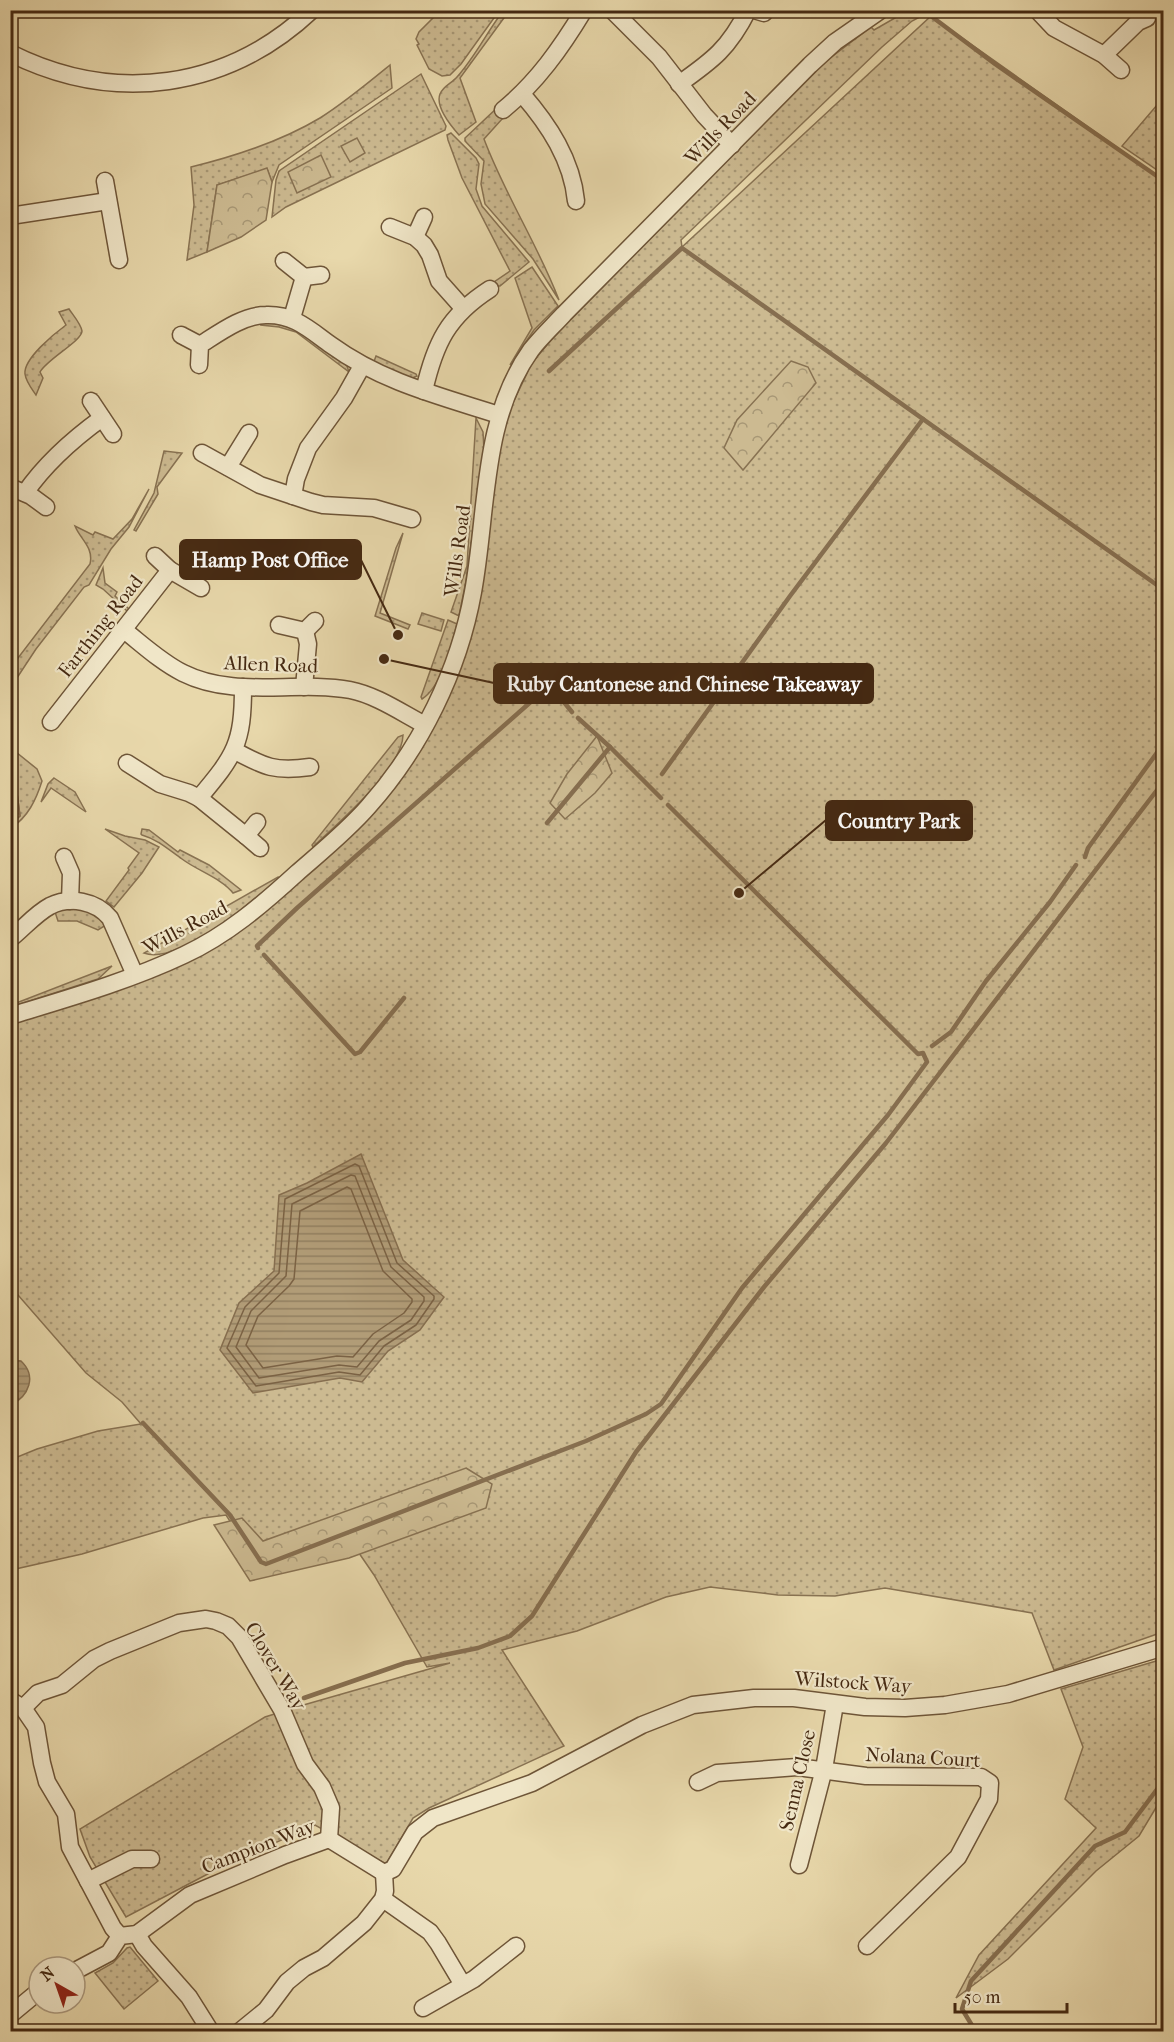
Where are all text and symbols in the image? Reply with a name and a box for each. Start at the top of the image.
street label: Wills Road [679,86,762,170]
street label: Wills Road [440,502,475,600]
callout: Hamp Post Office [180,540,361,579]
text: Hamp Post Office [192,548,349,572]
street label: Farthing Road [53,570,148,682]
street label: Allen Road [223,651,320,678]
callout: Ruby Cantonese and Chinese Takeaway [494,664,873,703]
text: Ruby Cantonese and Chinese Takeaway [506,672,863,696]
callout: Country Park [826,801,972,840]
text: Country Park [838,809,961,833]
street label: Wills Road [138,895,233,960]
street label: Clover Way [240,1618,312,1716]
street label: Wilstock Way [793,1667,913,1698]
street label: Senna Close [775,1727,820,1833]
street label: Nolana Court [865,1743,981,1772]
street label: Campion Way [198,1814,319,1879]
north arrow [27,1955,87,2015]
text: N [37,1962,59,1985]
scale bar [955,1976,1068,2014]
text: 50 m [964,1987,1001,2008]

